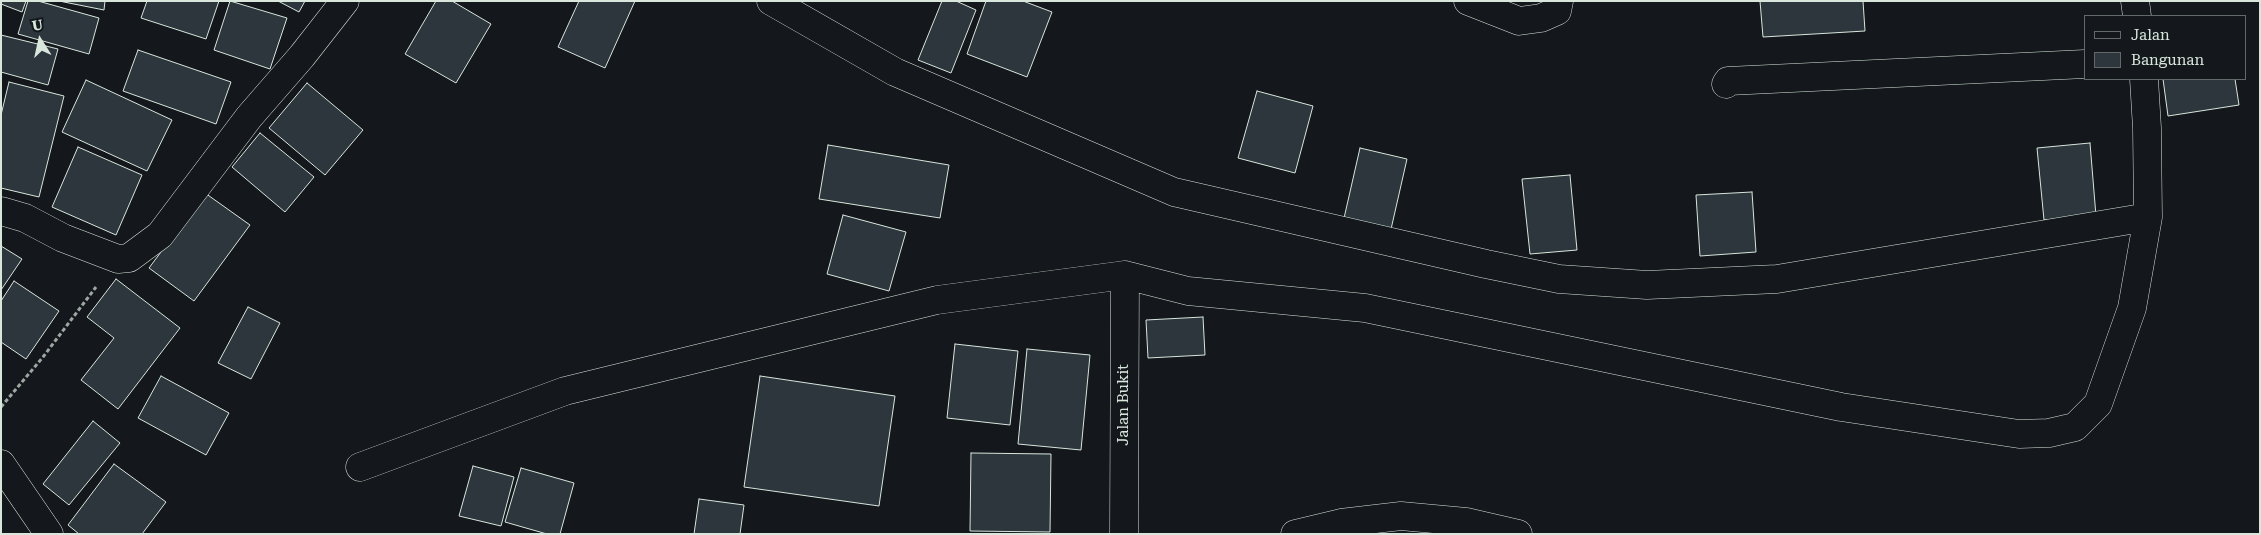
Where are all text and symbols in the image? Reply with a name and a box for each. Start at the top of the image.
north arrow [15,15,65,65]
legend [2084,15,2246,80]
text: U [31,16,44,34]
text: Jalan [2131,26,2170,44]
text: Bangunan [2131,51,2204,69]
street label: Jalan Bukit [1115,364,1133,446]

